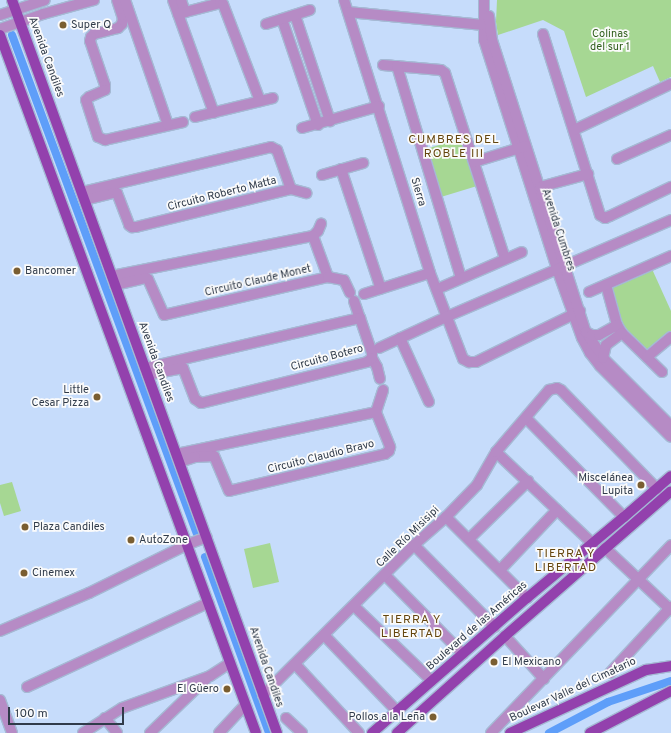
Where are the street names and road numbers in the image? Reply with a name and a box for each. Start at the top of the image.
street label: Avenida Candiles [25,15,67,99]
street label: Circuito Roberto Matta [166,174,278,214]
street label: Sierra [407,176,429,208]
street label: Avenida Cumbres [538,187,578,273]
street label: Circuito Claude Monet [203,262,313,300]
street label: Avenida Candiles [135,320,177,404]
street label: Circuito Botero [289,342,365,374]
street label: Circuito Claudio Bravo [266,437,376,477]
street label: Calle Río Misisipi [374,504,442,570]
street label: Boulevard de las Américas [424,578,530,674]
street label: Avenida Candiles [246,625,286,709]
street label: Boulevar Valle del Cimatario [507,655,639,725]

